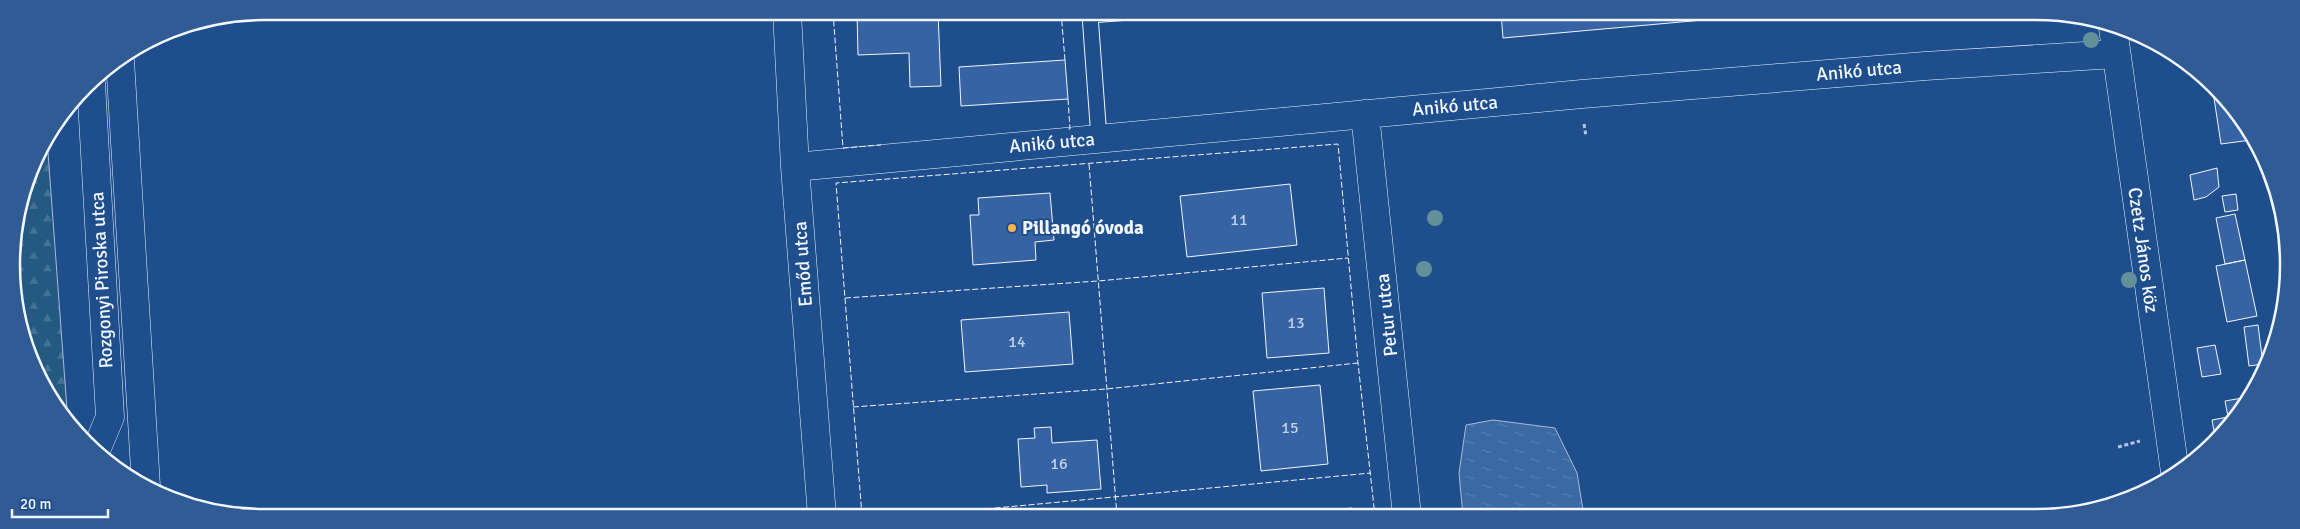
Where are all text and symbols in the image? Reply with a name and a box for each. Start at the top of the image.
street label: Anikó utca [1815,55,1903,87]
street label: Anikó utca [1411,90,1499,122]
street label: Anikó utca [1008,127,1096,159]
street label: Czetz János köz [2122,186,2164,314]
street label: Rozgonyi Piroska utca [85,191,119,369]
house number: 11 [1230,210,1248,230]
place label: Pillangó óvoda [1022,216,1144,240]
street label: Emőd utca [788,221,818,307]
marker: Pillangó óvoda [1006,222,1018,234]
street label: Petur utca [1371,272,1403,358]
house number: 13 [1287,313,1305,333]
house number: 14 [1008,332,1026,352]
house number: 15 [1281,418,1299,438]
house number: 16 [1050,454,1068,474]
scale bar [12,486,109,518]
text: 20 m [20,495,51,513]

